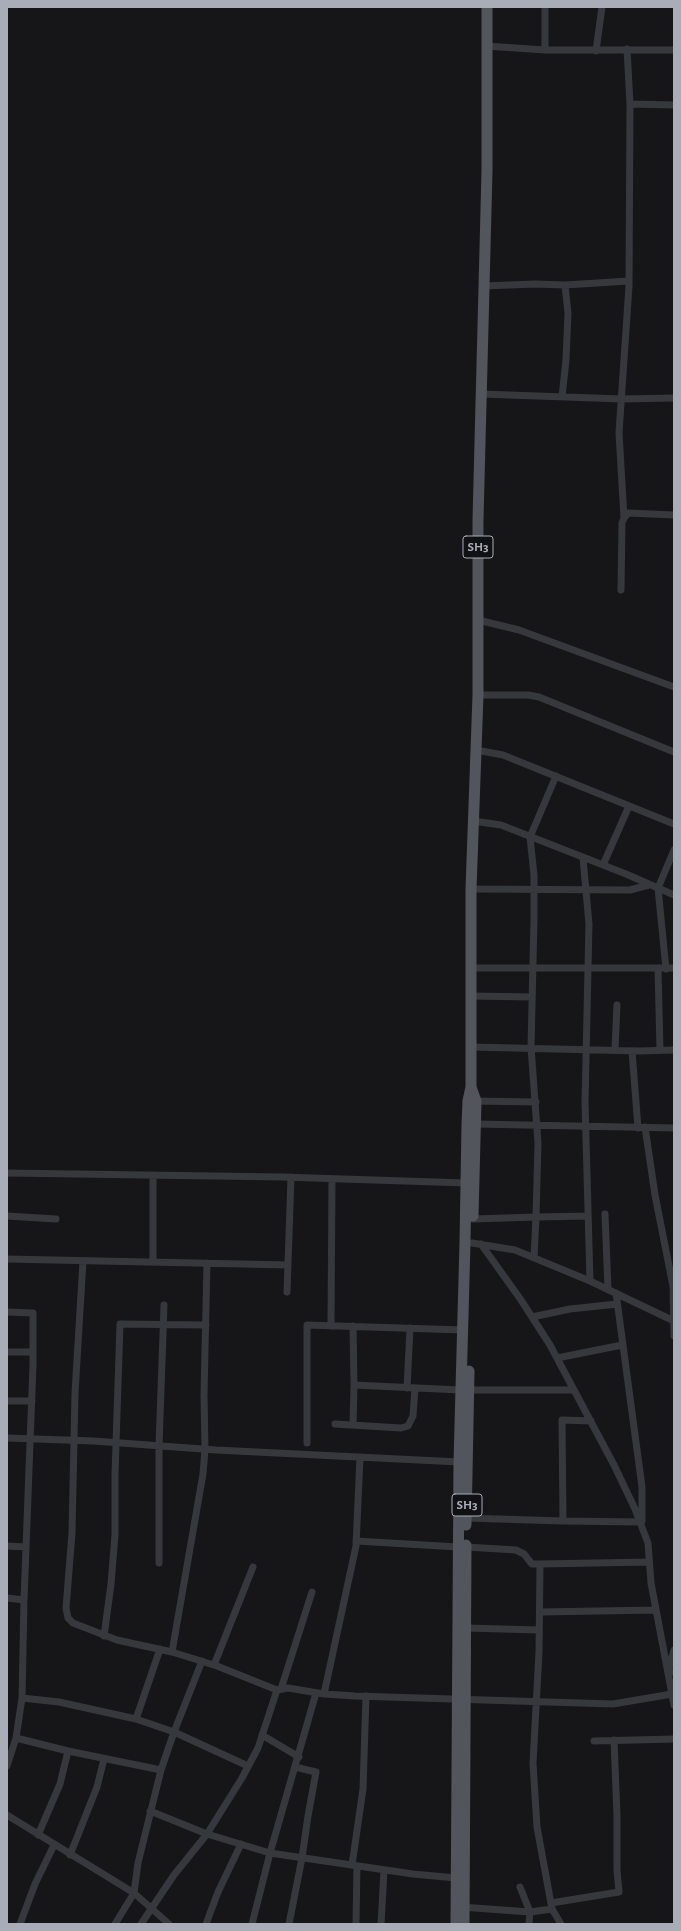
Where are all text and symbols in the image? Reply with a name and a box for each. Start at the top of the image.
road number: SH3 [463,536,493,558]
road number: SH3 [452,1494,482,1516]

